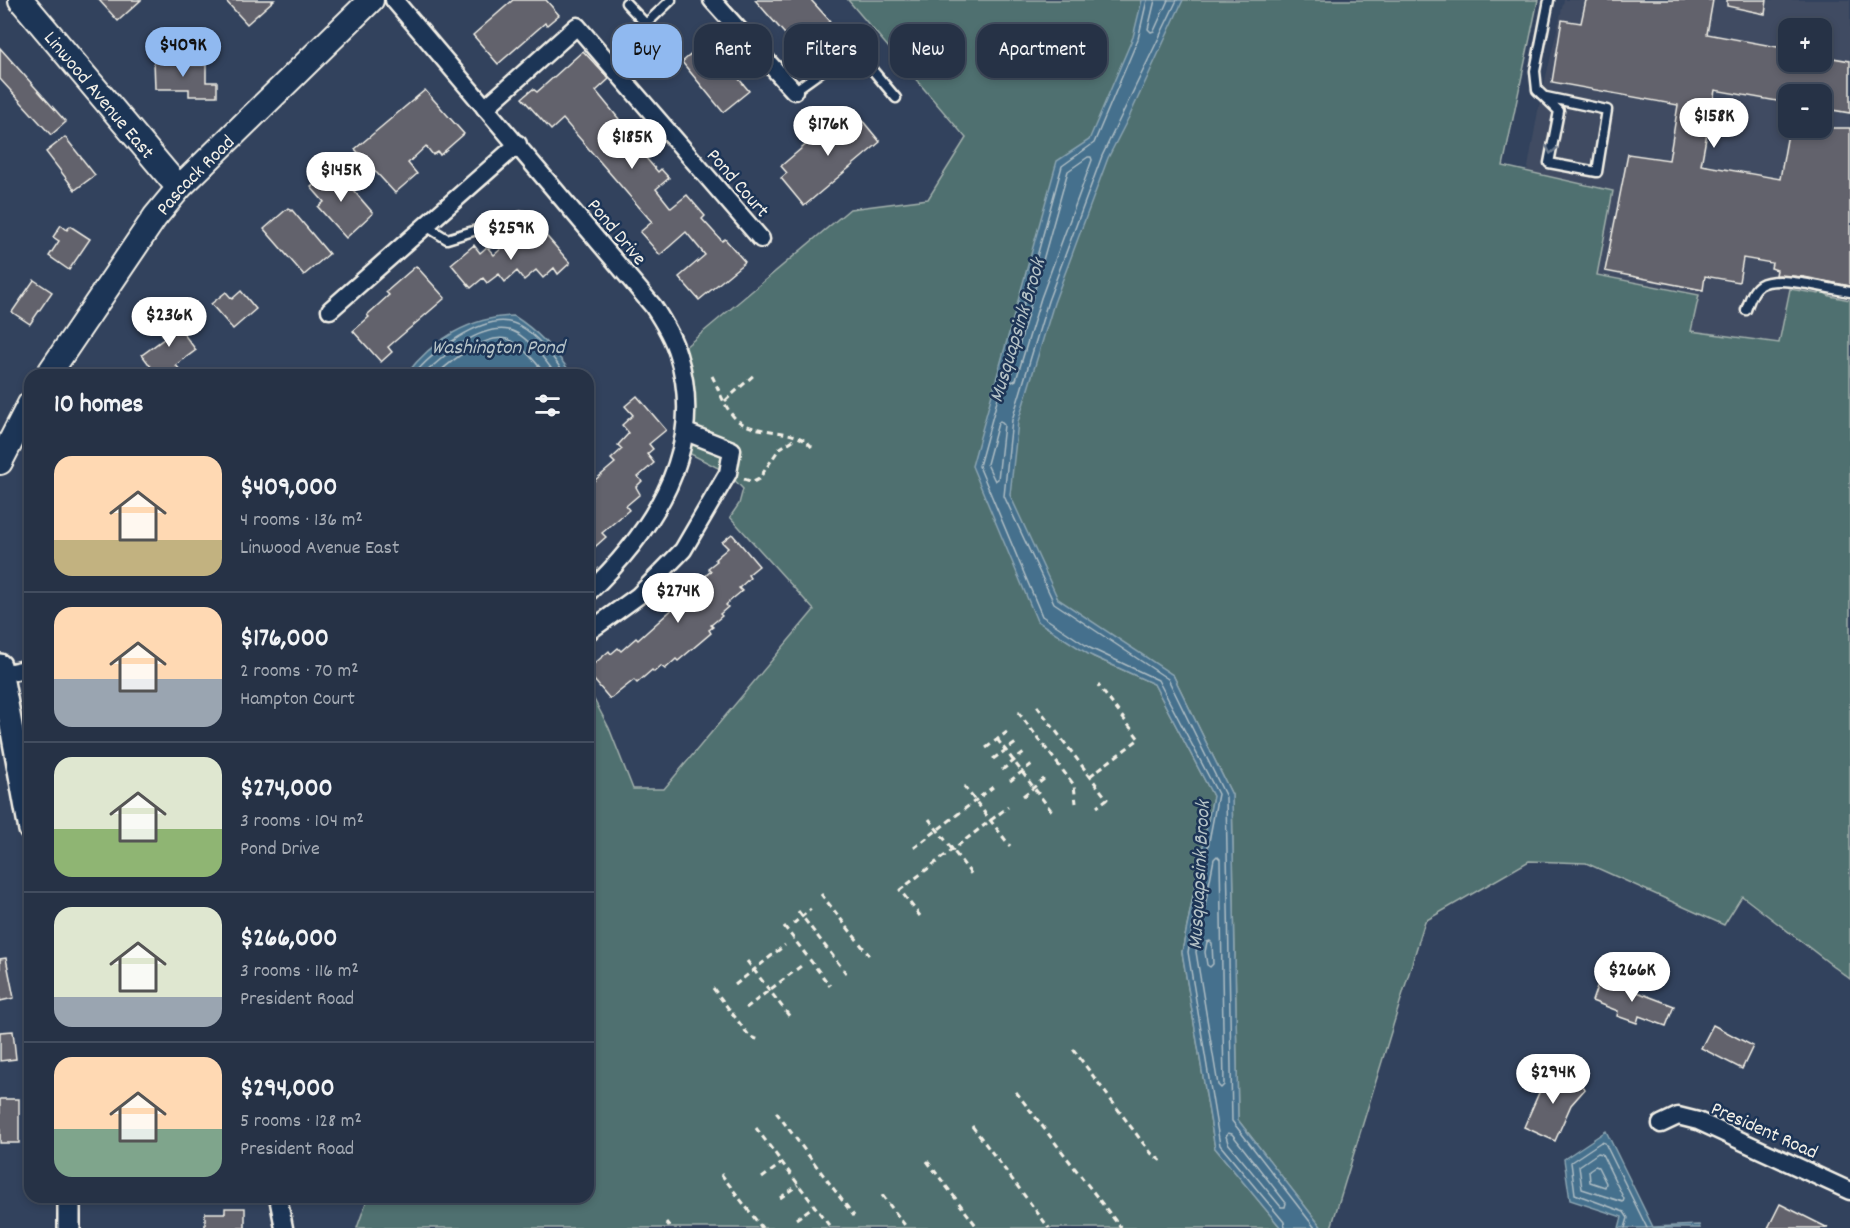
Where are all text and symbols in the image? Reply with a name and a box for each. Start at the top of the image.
map controls [1778,18,1832,138]
button: + [1778,18,1832,72]
chip: Buy [612,24,682,78]
chip: Rent [694,24,772,78]
chip: Filters [784,24,878,78]
chip: New [890,24,965,78]
chip: Apartment [977,24,1107,78]
street label: Linwood Avenue East [36,26,160,166]
pin: $409K [141,27,225,78]
text: $409K [159,32,207,60]
button: − [1778,84,1832,138]
pin: $158K [1672,98,1756,149]
text: $158K [1693,103,1735,131]
pin: $176K [786,106,870,157]
text: $176K [807,111,849,139]
pin: $185K [590,119,674,170]
text: $185K [611,124,653,152]
street label: Pascack Road [151,130,242,223]
street label: Pond Court [699,143,775,225]
one-way arrow [1545,144,1558,154]
pin: $145K [299,152,383,203]
text: $145K [320,157,362,185]
street label: Pond Drive [579,193,652,273]
pin: $259K [469,210,553,261]
text: $259K [488,215,534,243]
water label: Musquapsink Brook [983,253,1056,406]
pin: $236K [127,297,211,348]
text: $236K [146,302,192,330]
water label: Washington Pond [431,334,568,364]
text: 10 homes [54,387,144,424]
icon: filters [531,389,564,422]
text: $409,000 [240,470,338,507]
icon: home [102,480,174,552]
text: 4 rooms · 136 m² [240,507,363,535]
text: Linwood Avenue East [240,535,399,563]
pin: $274K [636,573,720,624]
text: $274K [656,578,700,606]
text: $176,000 [240,621,329,658]
icon: home [102,631,174,703]
text: 2 rooms · 70 m² [240,658,359,686]
text: Hampton Court [240,686,355,714]
text: $274,000 [240,771,333,808]
icon: home [102,781,174,853]
water label: Musquapsink Brook [1182,798,1220,950]
text: 3 rooms · 104 m² [240,808,364,836]
text: Pond Drive [240,836,320,864]
text: $266,000 [240,921,337,958]
icon: home [102,931,174,1003]
pin: $266K [1590,952,1674,1003]
text: $266K [1608,957,1656,985]
text: 3 rooms · 116 m² [240,958,359,986]
text: President Road [240,986,354,1014]
pin: $294K [1511,1054,1595,1105]
text: $294K [1530,1059,1576,1087]
text: $294,000 [240,1071,335,1108]
icon: home [102,1081,174,1153]
street label: President Road [1706,1096,1822,1168]
text: 5 rooms · 128 m² [240,1108,362,1136]
text: President Road [240,1136,354,1164]

